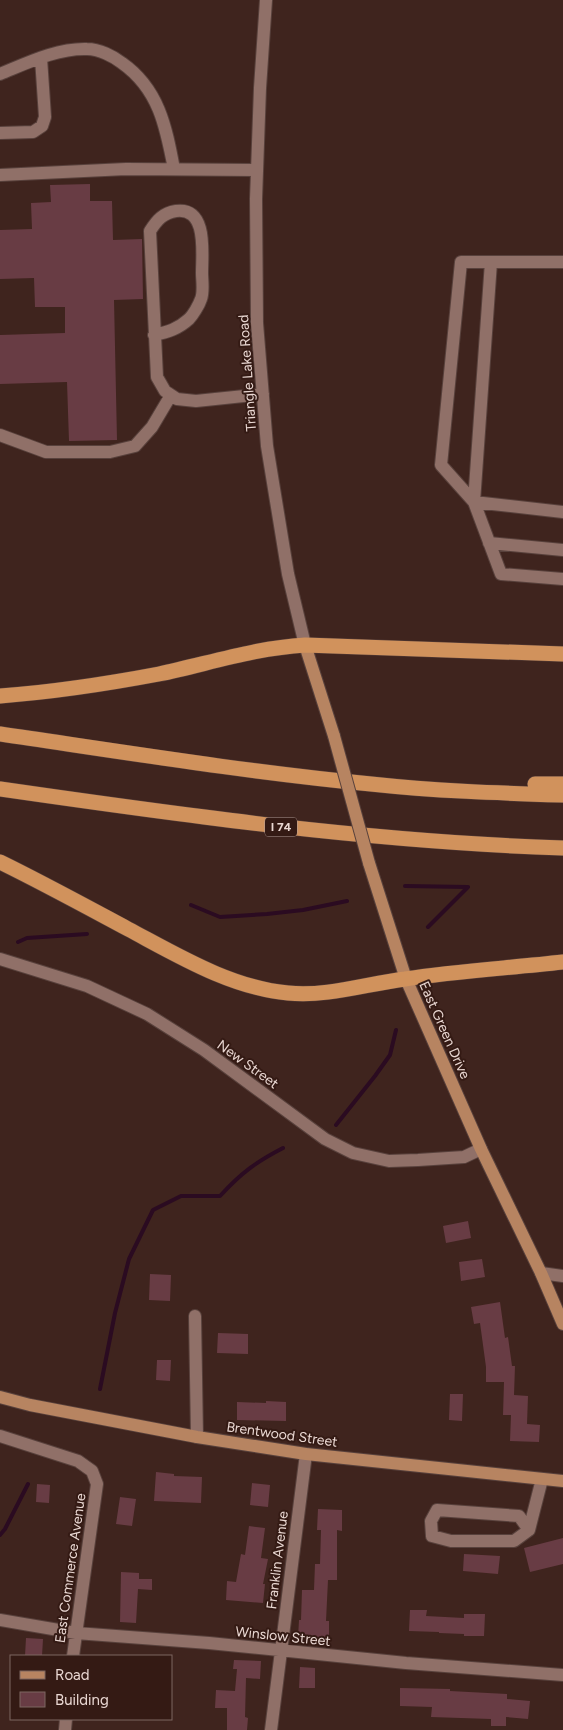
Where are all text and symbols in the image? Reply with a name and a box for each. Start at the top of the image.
street label: Triangle Lake Road [235,314,260,432]
road number: I 74 [265,818,297,836]
street label: East Green Drive [415,979,474,1082]
street label: New Street [214,1036,282,1092]
street label: Brentwood Street [225,1418,339,1451]
street label: East Commerce Avenue [52,1492,89,1644]
street label: Franklin Avenue [263,1510,292,1610]
street label: Winslow Street [234,1623,331,1650]
legend [10,1655,172,1720]
text: Road [55,1666,90,1684]
text: Building [55,1691,109,1709]

